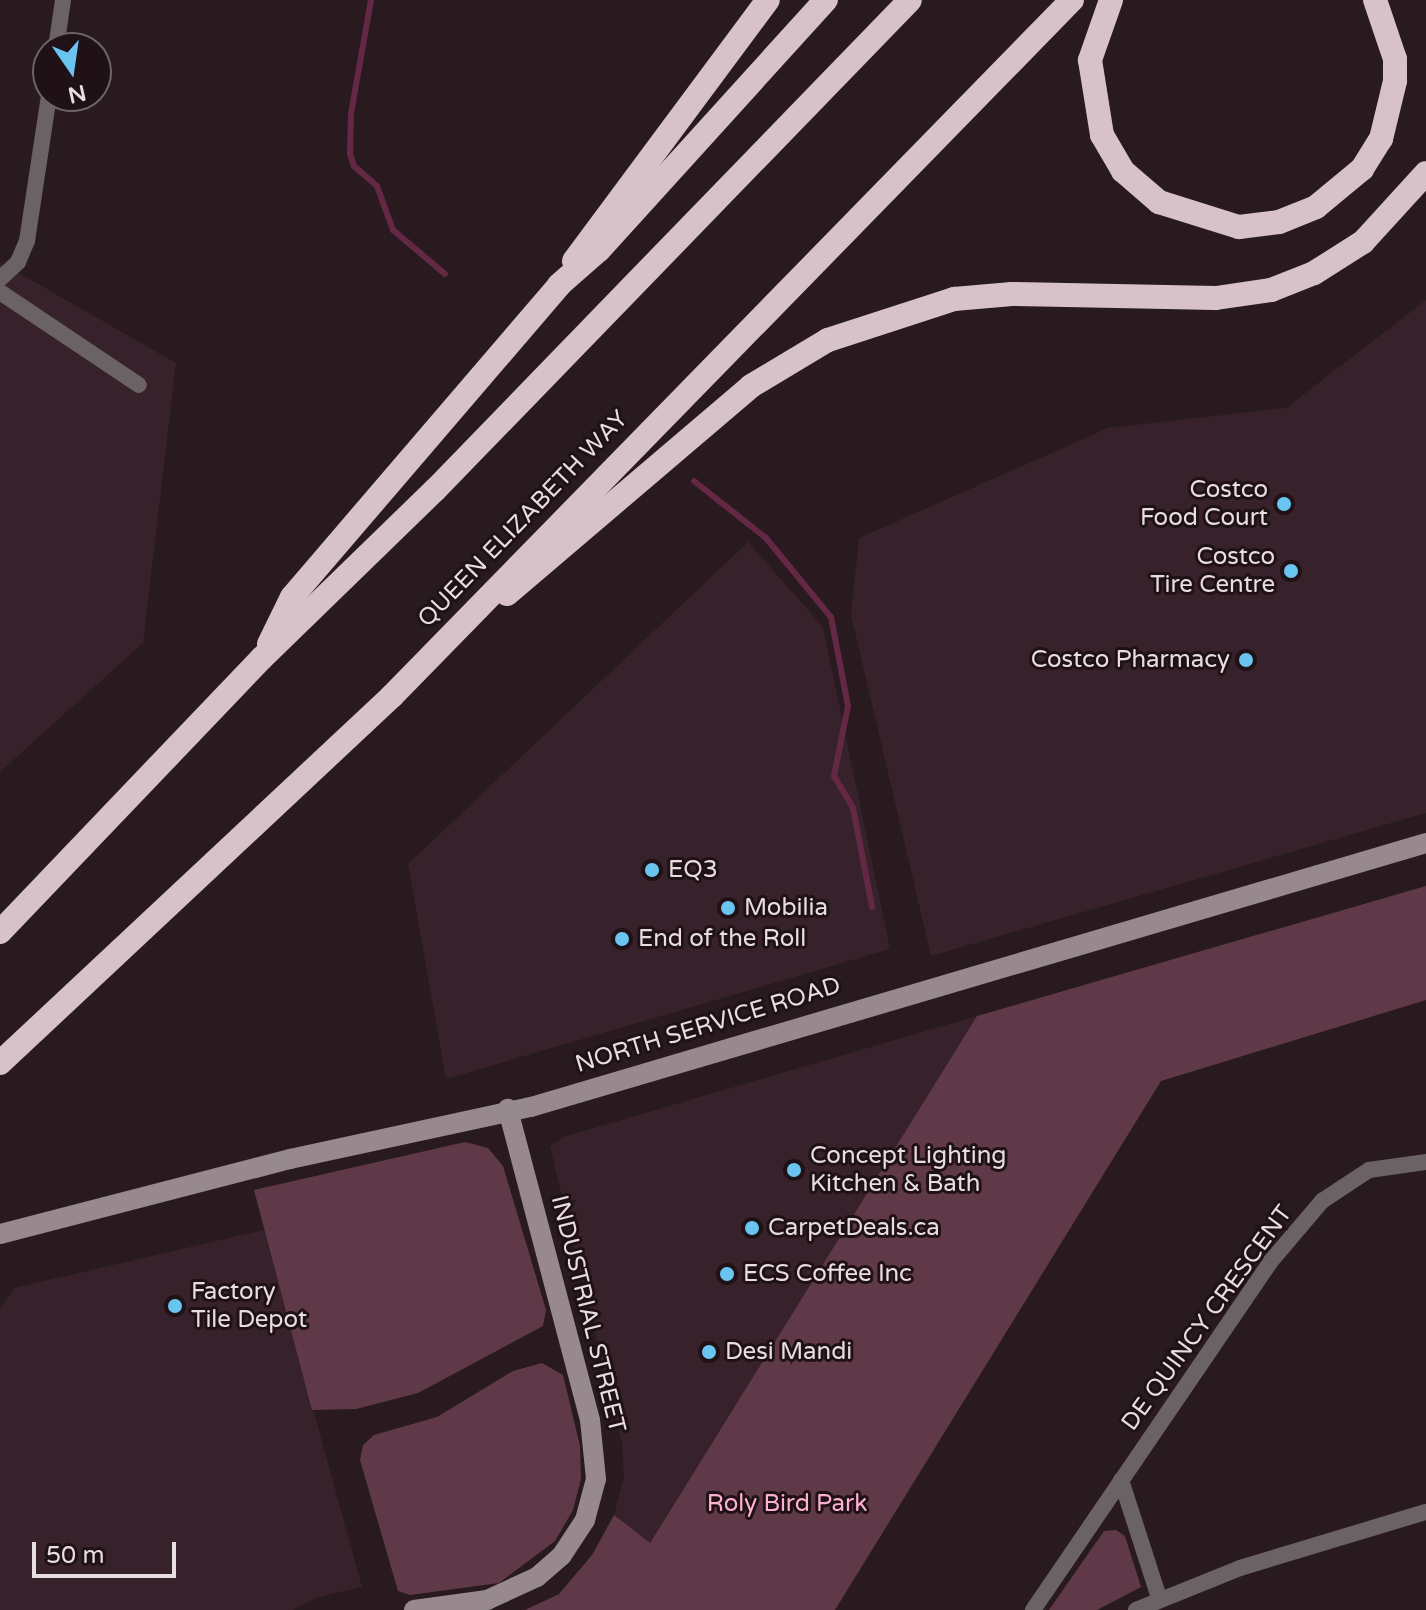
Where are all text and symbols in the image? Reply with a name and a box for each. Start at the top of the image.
north arrow [32,32,112,112]
text: N [65,79,88,108]
street label: QUEEN ELIZABETH WAY [412,405,634,633]
place label: Costco Food Court [1140,476,1268,532]
marker: Costco Food Court [1275,495,1293,513]
place label: Costco Tire Centre [1150,543,1275,599]
marker: Costco Tire Centre [1282,562,1300,580]
place label: Costco Pharmacy [1031,646,1230,674]
marker: Costco Pharmacy [1237,651,1255,669]
place label: EQ3 [668,856,718,884]
marker: EQ3 [643,861,661,879]
place label: Mobilia [744,894,828,922]
marker: Mobilia [719,899,737,917]
place label: End of the Roll [638,925,806,953]
marker: End of the Roll [613,930,631,948]
street label: NORTH SERVICE ROAD [572,971,844,1079]
place label: Concept Lighting Kitchen & Bath [810,1142,1006,1198]
marker: Concept Lighting Kitchen & Bath [785,1161,803,1179]
street label: INDUSTRIAL STREET [545,1192,631,1436]
street label: DE QUINCY CRESCENT [1116,1200,1298,1436]
place label: CarpetDeals.ca [768,1214,940,1242]
marker: CarpetDeals.ca [743,1219,761,1237]
place label: ECS Coffee Inc [743,1260,912,1288]
marker: ECS Coffee Inc [718,1265,736,1283]
place label: Factory Tile Depot [191,1278,307,1334]
marker: Factory Tile Depot [166,1297,184,1315]
place label: Desi Mandi [725,1338,852,1366]
marker: Desi Mandi [700,1343,718,1361]
park label: Roly Bird Park [707,1490,867,1518]
scale bar [36,1526,180,1576]
text: 50 m [46,1541,104,1570]

